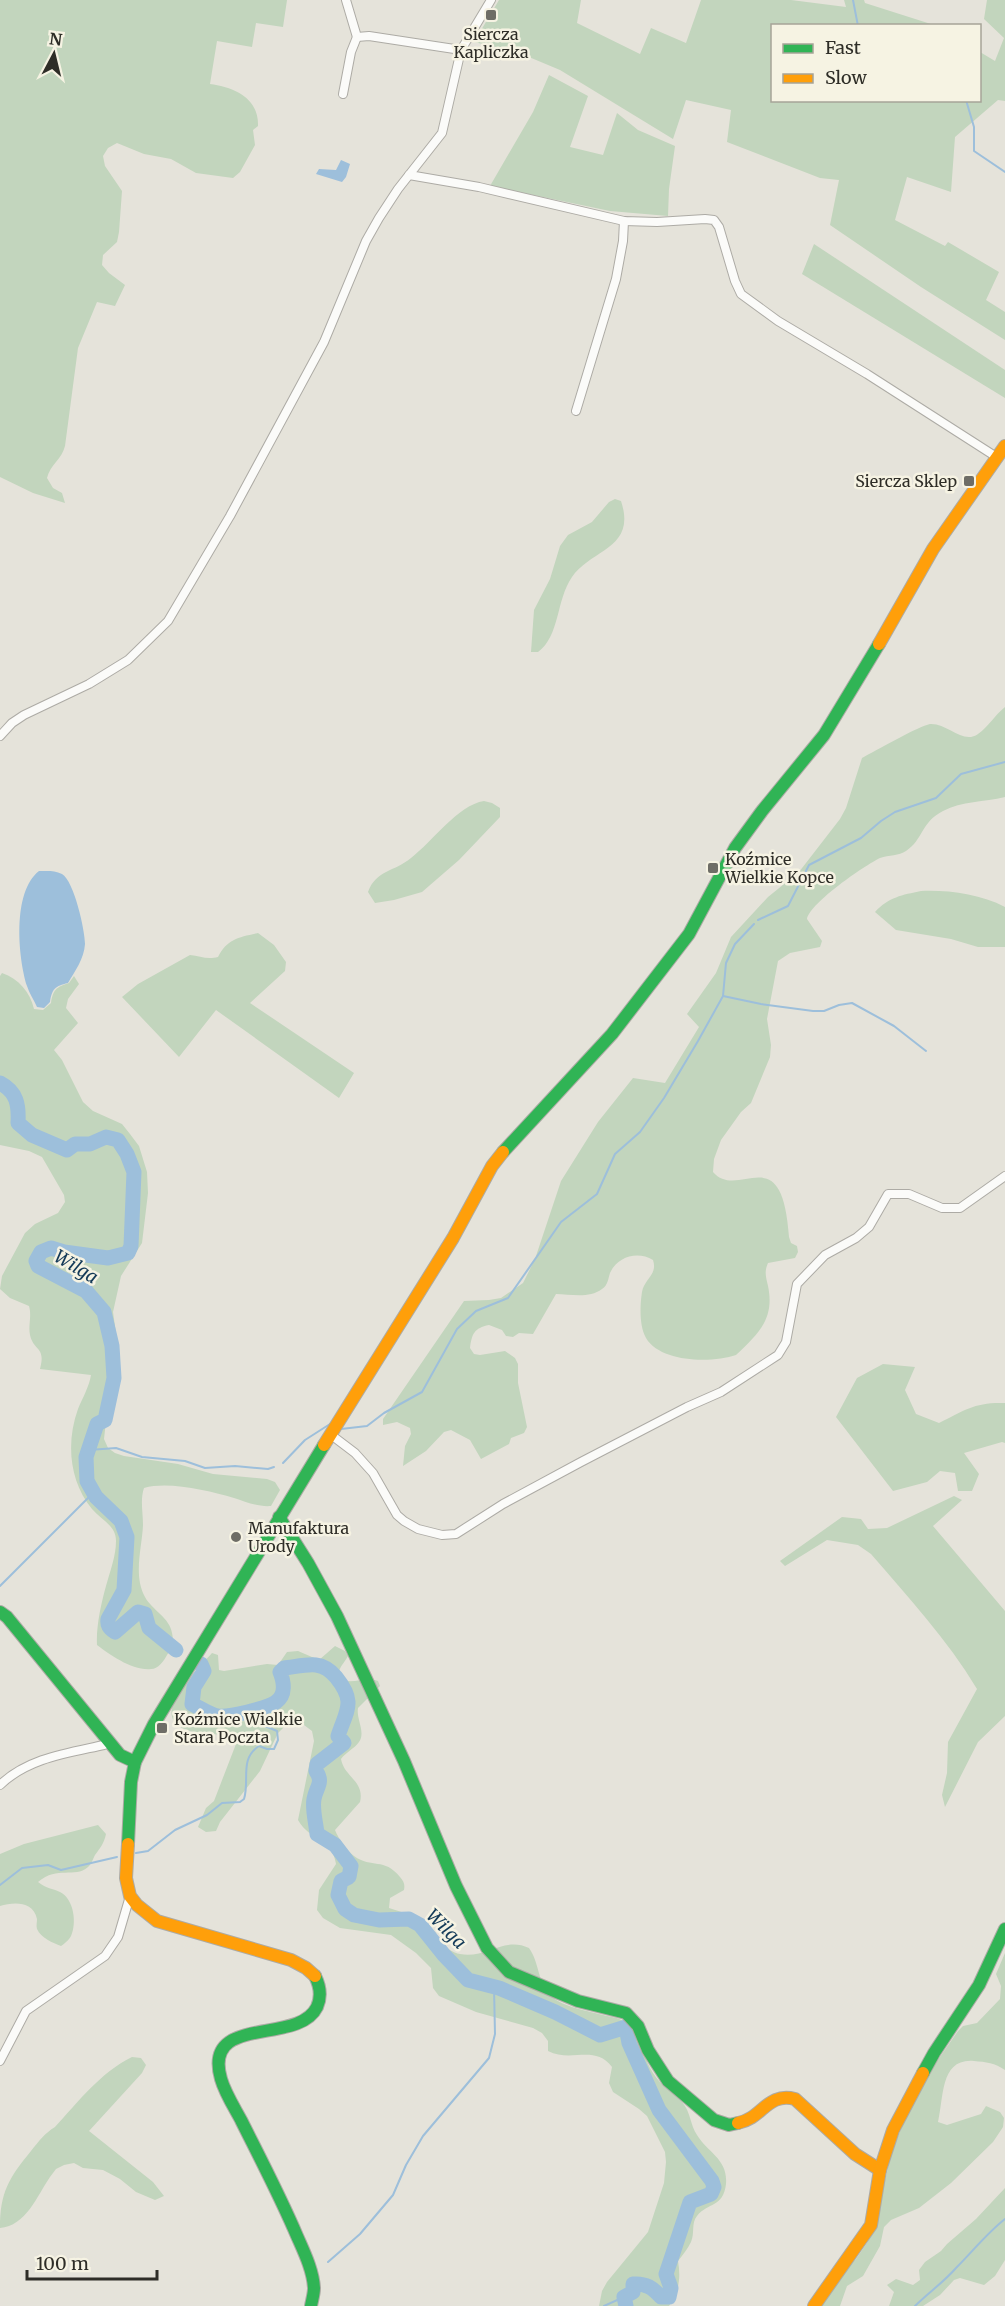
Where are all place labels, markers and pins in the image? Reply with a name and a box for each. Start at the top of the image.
marker: Siercza Kapliczka [484,8,498,22]
place label: Siercza Kapliczka [453,24,529,62]
place label: Siercza Sklep [855,471,957,491]
marker: Siercza Sklep [962,474,976,488]
place label: Koźmice Wielkie Kopce [724,849,834,887]
marker: Koźmice Wielkie Kopce [706,861,720,875]
place label: Manufaktura Urody [248,1518,350,1556]
marker: Manufaktura Urody [229,1530,243,1544]
place label: Koźmice Wielkie Stara Poczta [174,1709,302,1747]
marker: Koźmice Wielkie Stara Poczta [155,1721,169,1735]

